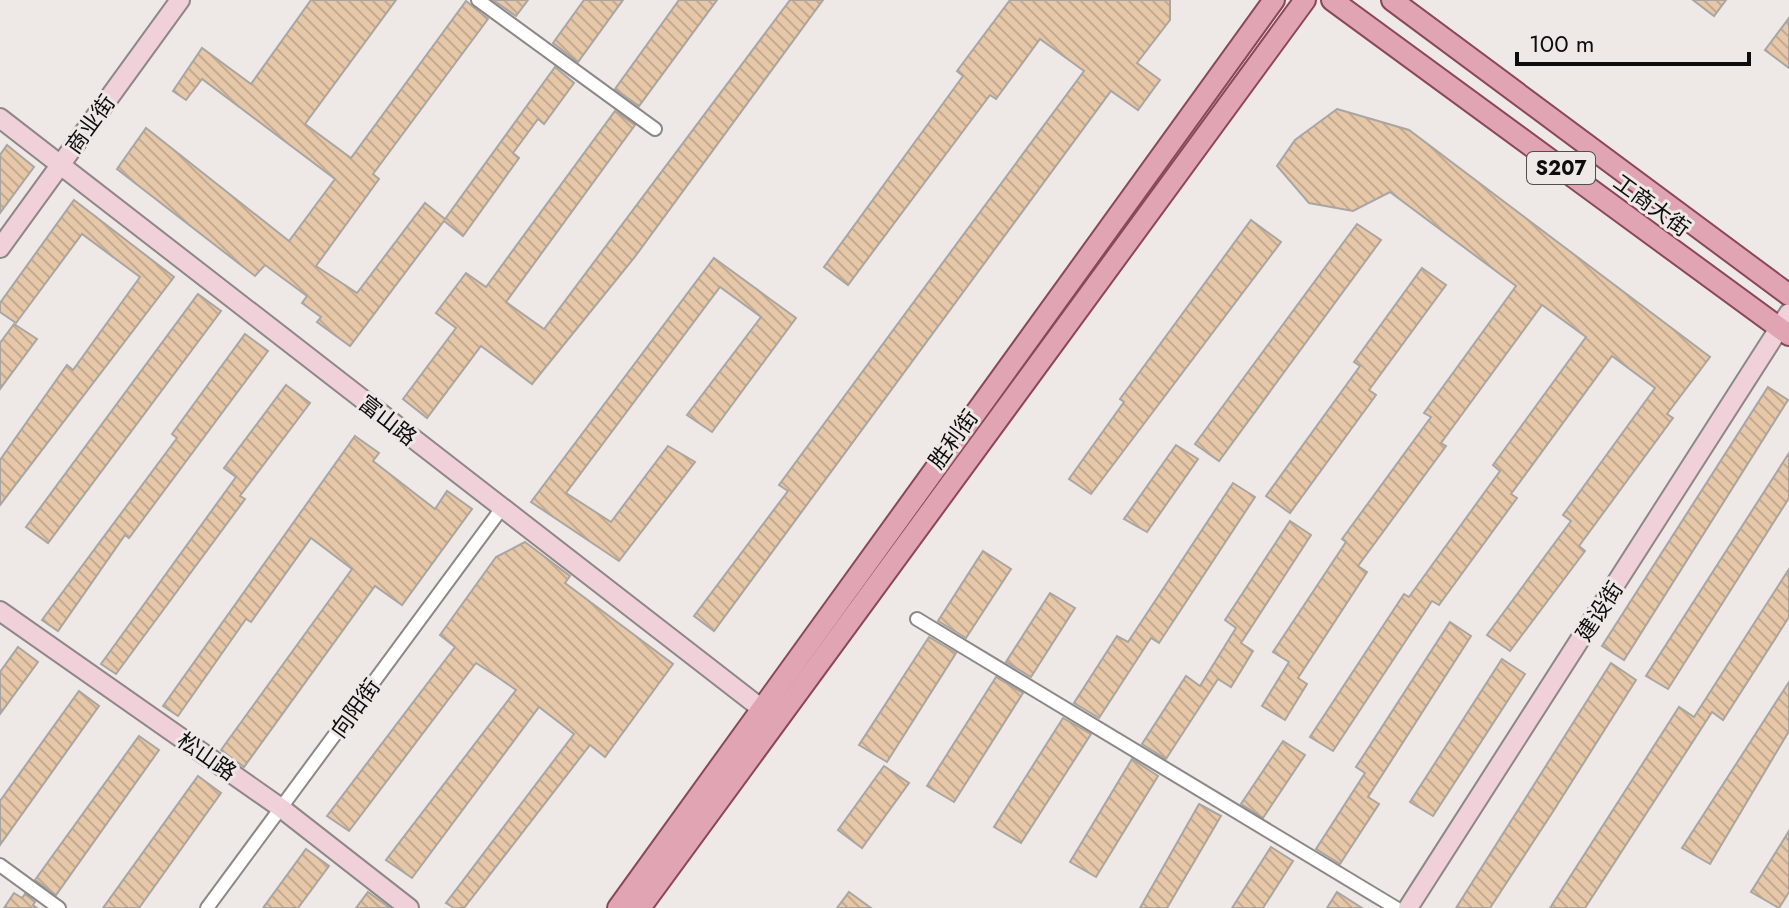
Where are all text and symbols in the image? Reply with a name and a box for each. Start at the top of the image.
scale bar [1517,16,1749,66]
text: 100 m [1529,26,1595,61]
street label: 商业街 [58,88,122,160]
road number: S207 [1527,152,1595,184]
street label: 工商大街 [1607,166,1697,244]
street label: 富山路 [352,387,424,453]
street label: 胜利街 [921,403,985,475]
street label: 建设街 [1568,575,1630,647]
street label: 向阳街 [323,672,387,744]
street label: 松山路 [171,724,243,788]

